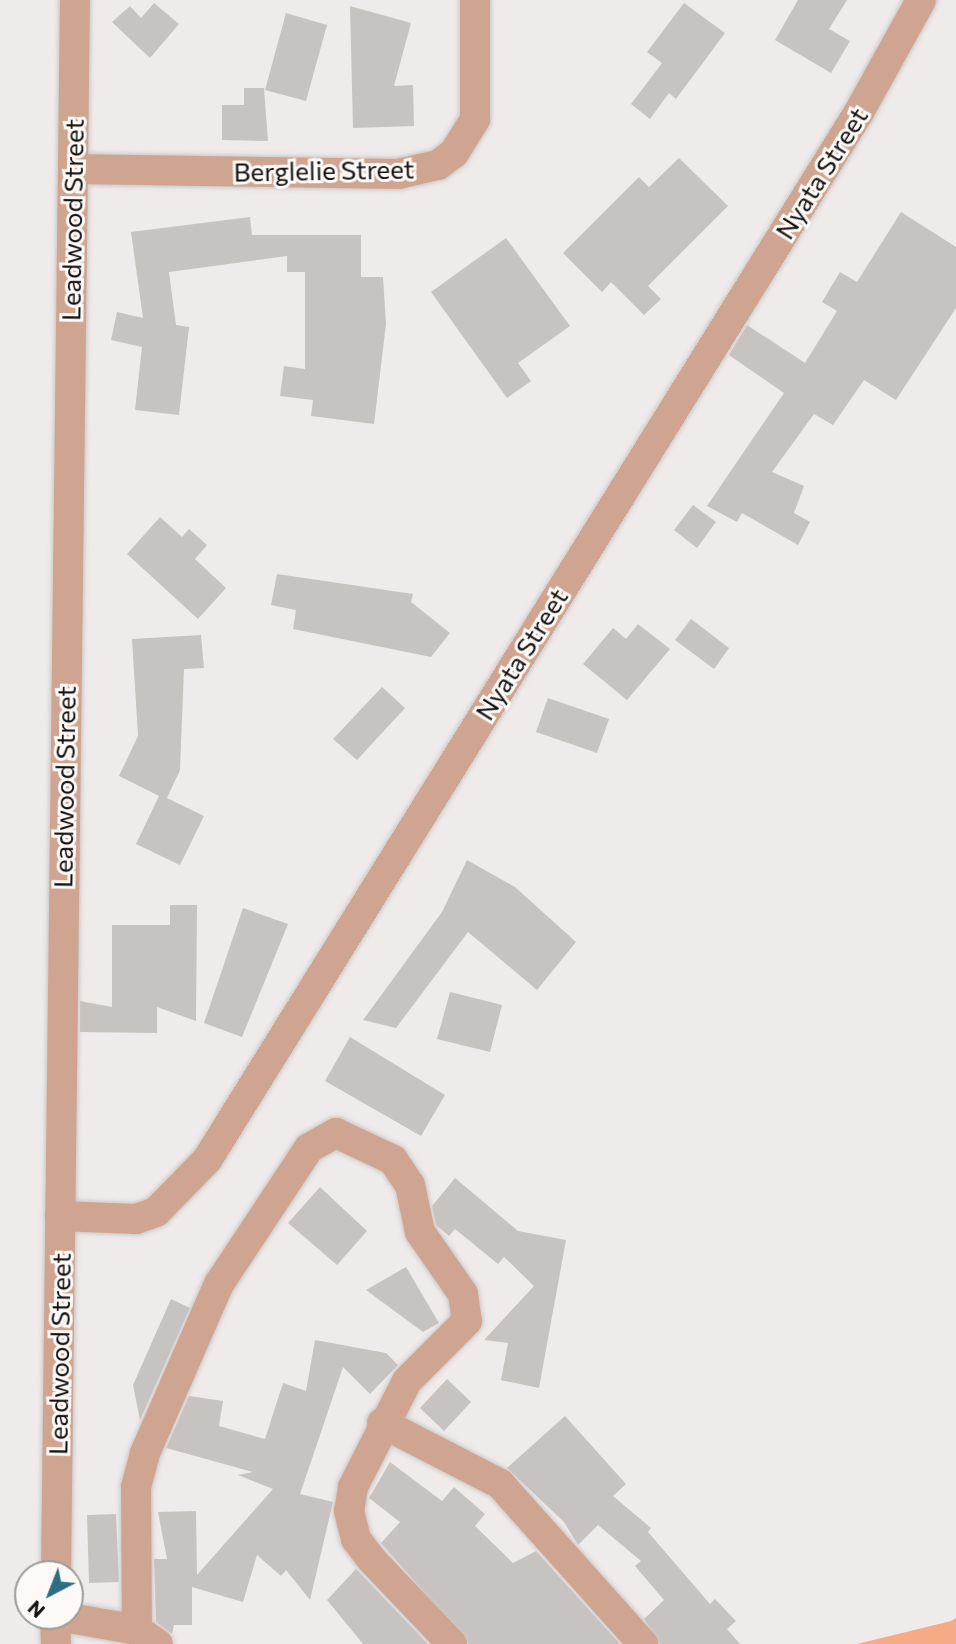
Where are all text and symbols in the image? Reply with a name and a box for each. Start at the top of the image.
street label: Nyata Street [768,102,874,244]
street label: Leadwood Street [55,119,89,321]
street label: Berglelie Street [233,153,415,187]
street label: Nyata Street [468,583,574,725]
street label: Leadwood Street [47,686,81,888]
street label: Leadwood Street [42,1253,76,1455]
north arrow [14,1560,84,1630]
text: N [23,1596,49,1623]

